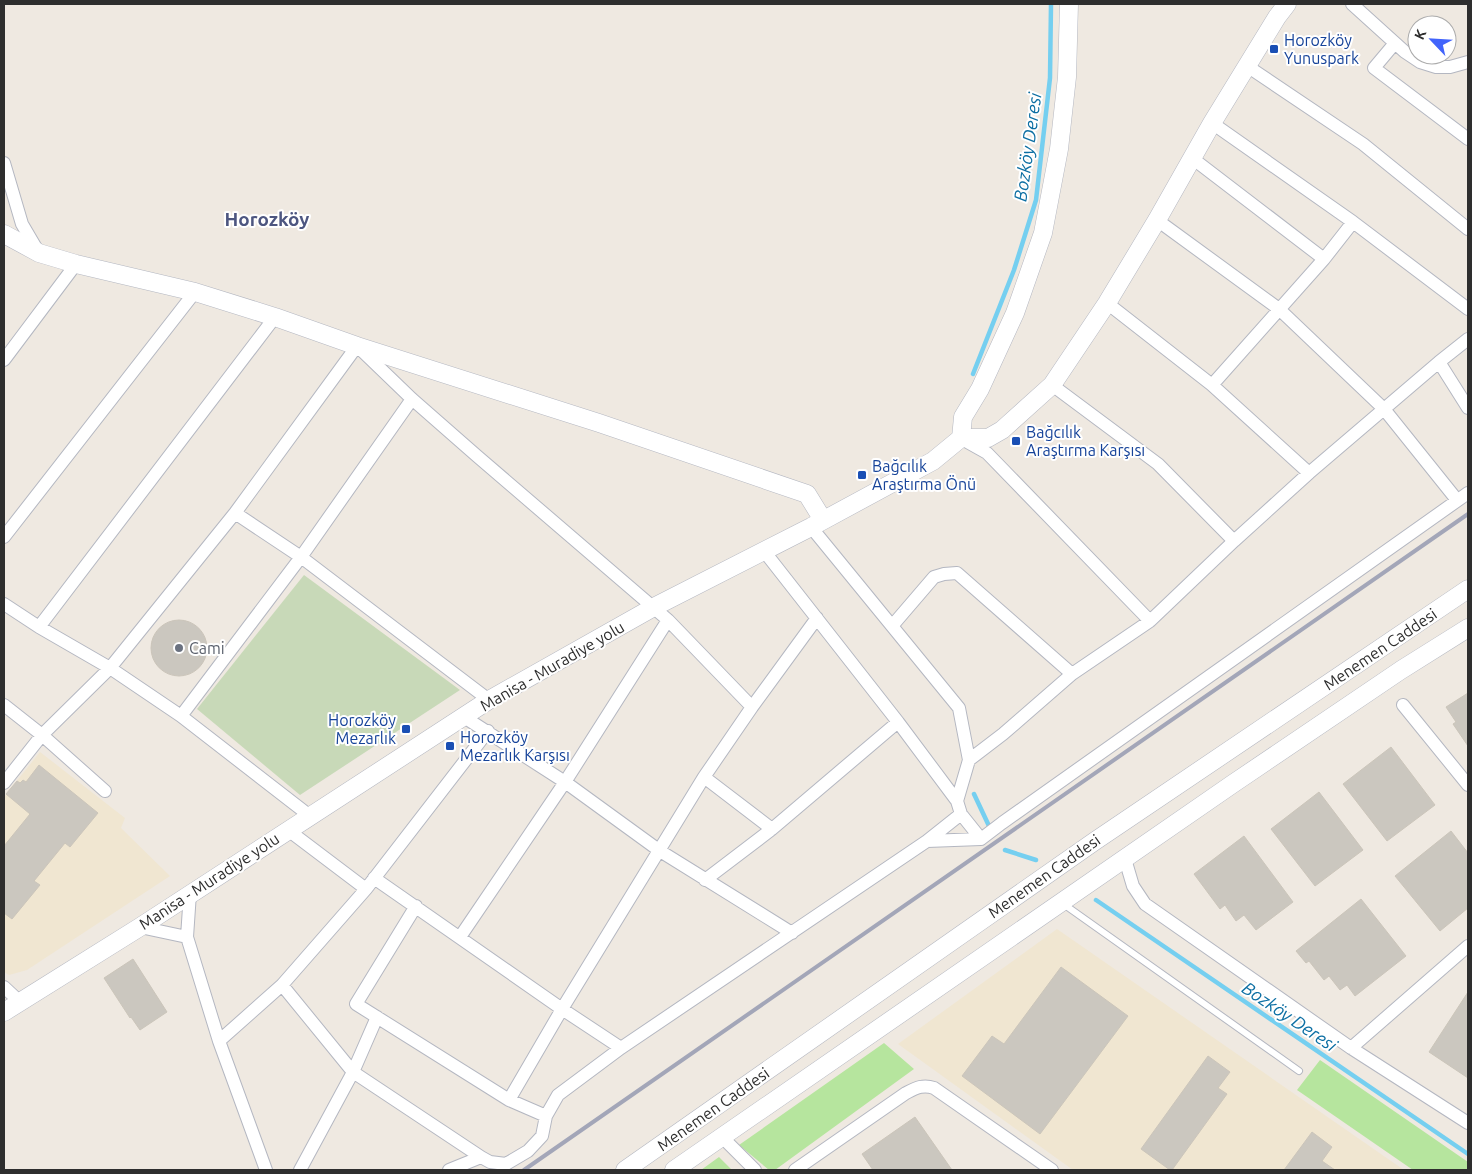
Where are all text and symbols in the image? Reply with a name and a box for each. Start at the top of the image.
north arrow [1407,15,1457,65]
text: K [1411,26,1430,42]
place label: Horozköy Yunuspark [1284,31,1359,67]
marker: Horozköy Yunuspark [1268,43,1280,55]
water label: Bozköy Deresi [1009,91,1045,203]
district label: Horozköy [225,208,309,230]
place label: Bağcılık Araştırma Karşısı [1026,423,1145,459]
marker: Bağcılık Araştırma Karşısı [1010,435,1022,447]
place label: Bağcılık Araştırma Önü [872,457,976,493]
marker: Bağcılık Araştırma Önü [856,469,868,481]
street label: Menemen Caddesi [1320,604,1440,694]
street label: Manisa - Muradiye yolu [477,617,627,715]
place label: Cami [189,639,225,657]
marker: Cami [173,642,185,654]
place label: Horozköy Mezarlık [328,711,396,747]
marker: Horozköy Mezarlık [400,723,412,735]
place label: Horozköy Mezarlık Karşısı [460,728,570,764]
marker: Horozköy Mezarlık Karşısı [444,740,456,752]
street label: Manisa - Muradiye yolu [136,829,282,933]
street label: Menemen Caddesi [985,831,1103,921]
water label: Bozköy Deresi [1239,977,1341,1055]
street label: Menemen Caddesi [654,1064,772,1154]

